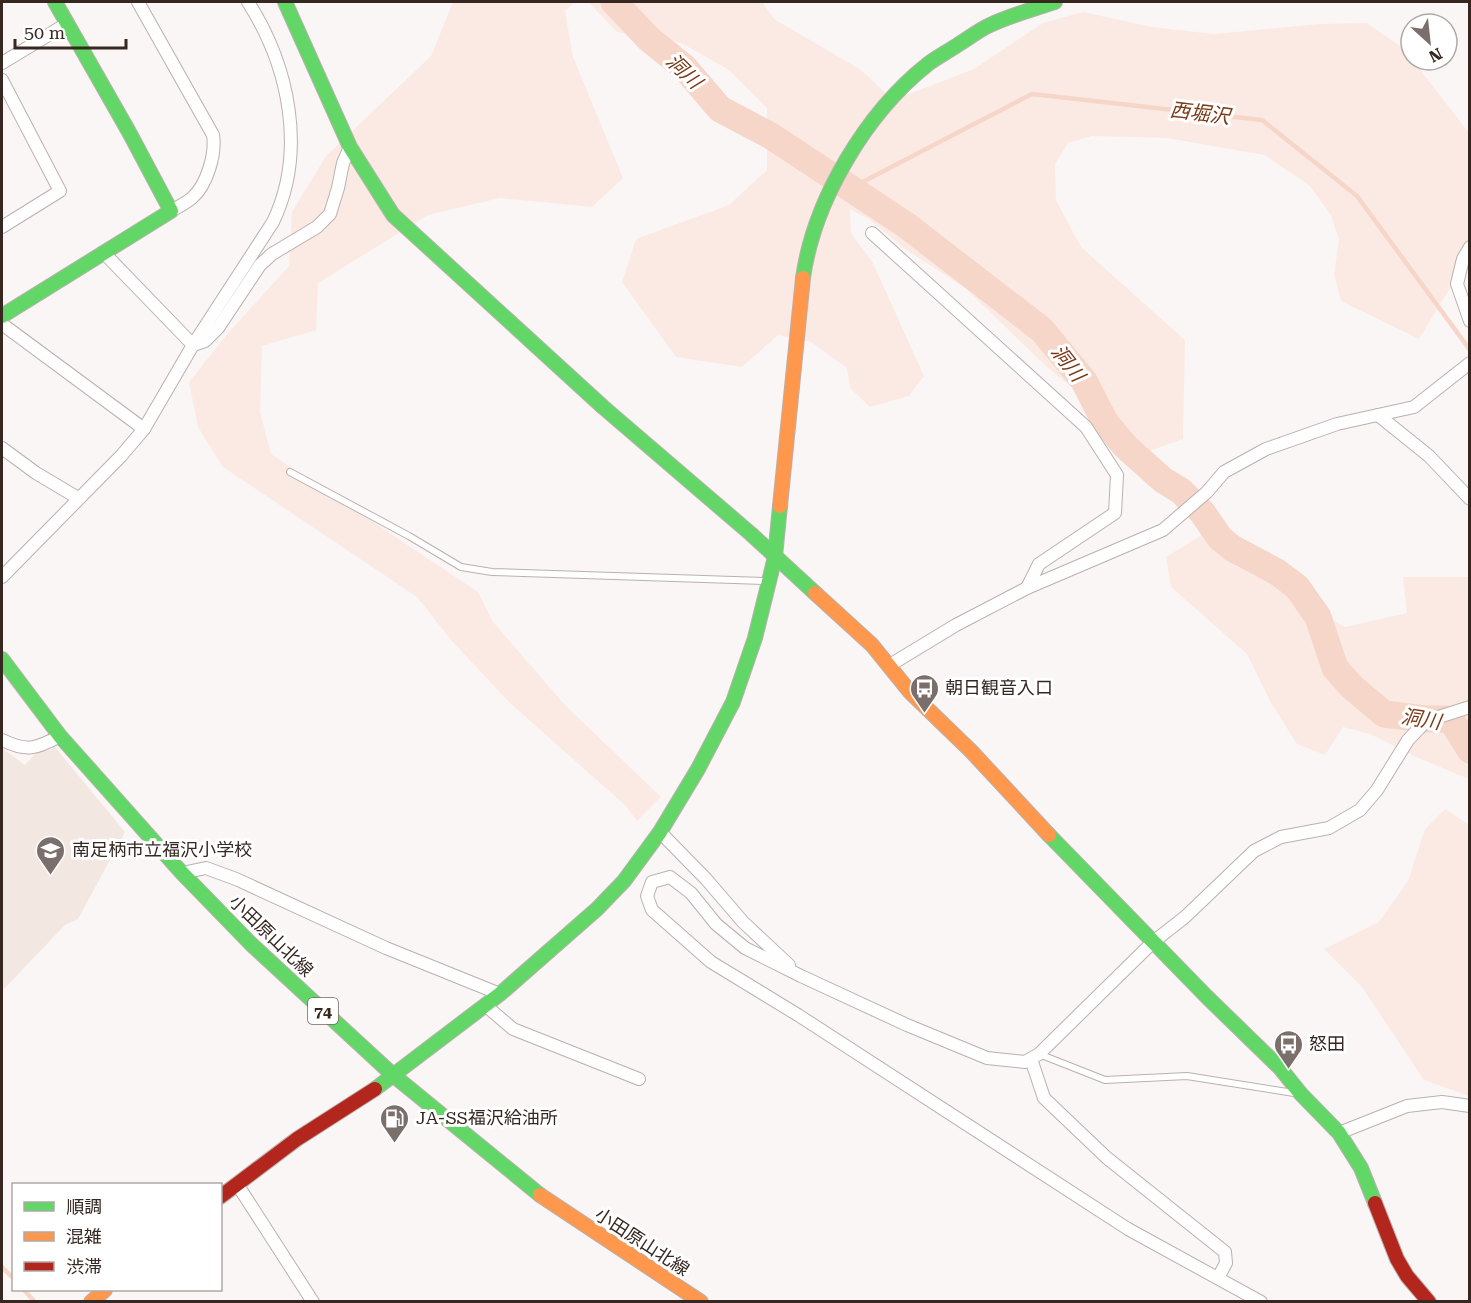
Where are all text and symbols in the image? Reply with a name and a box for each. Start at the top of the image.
scale bar [15,12,126,50]
north arrow [1399,12,1459,72]
text: 50 m [24,22,65,43]
text: N [1426,44,1445,66]
water label: 洞川 [661,48,708,95]
water label: 西堀沢 [1169,97,1234,129]
water label: 洞川 [1046,340,1091,388]
bus stop icon: 朝日観音入口 [908,672,940,714]
place label: 朝日観音入口 [945,677,1053,698]
water label: 洞川 [1399,704,1445,734]
school or university icon: 南足柄市立福沢小学校 [35,834,67,876]
place label: 南足柄市立福沢小学校 [72,839,252,860]
street label: 小田原山北線 [225,891,317,981]
road number: 74 [308,998,338,1024]
bus stop icon: 怒田 [1272,1028,1304,1070]
place label: 怒田 [1309,1033,1345,1054]
fuel station icon: JA-SS福沢給油所 [379,1102,411,1144]
place label: JA-SS福沢給油所 [416,1107,558,1128]
legend [12,1183,222,1291]
text: 順調 [66,1196,102,1217]
street label: 小田原山北線 [591,1203,693,1280]
text: 混雑 [66,1226,102,1247]
text: 渋滞 [66,1256,102,1277]

